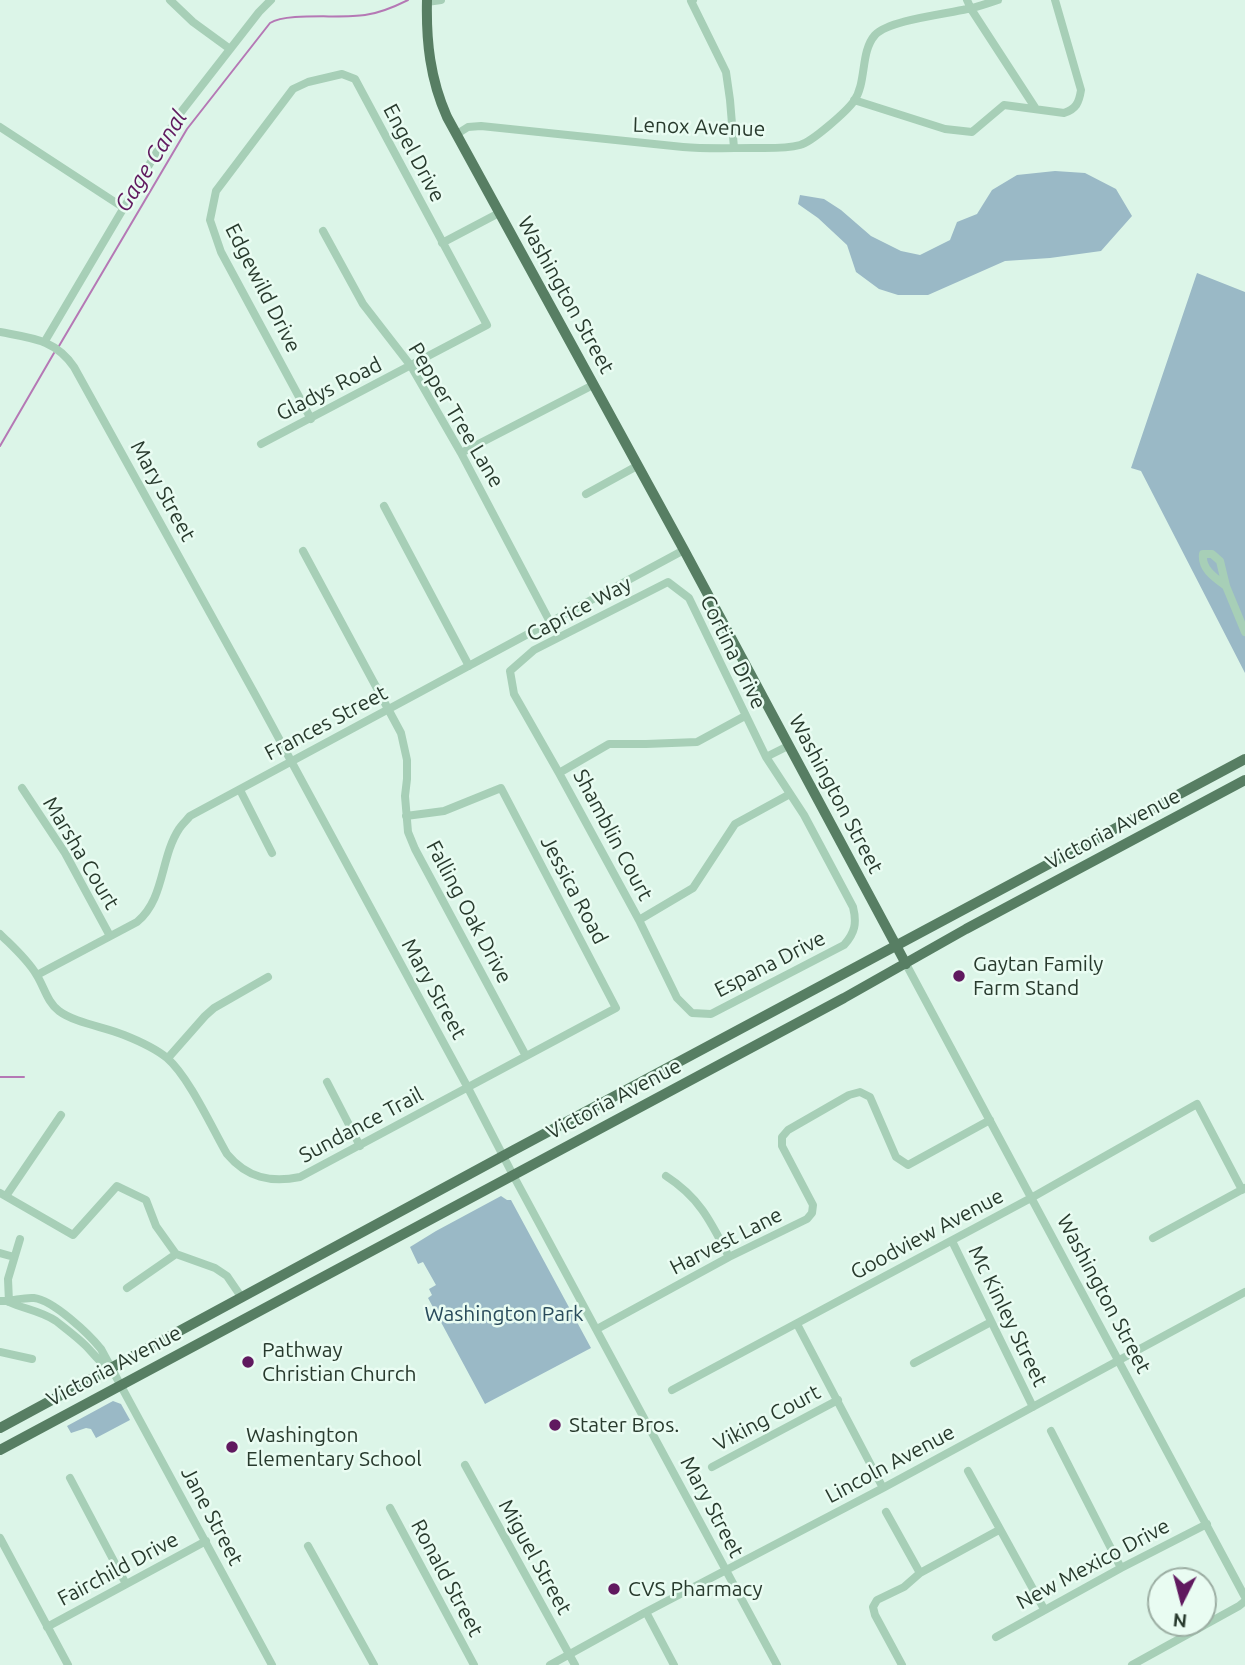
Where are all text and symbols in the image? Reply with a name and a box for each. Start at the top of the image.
street label: Engel Drive [378,100,450,206]
water label: Gage Canal [109,105,193,217]
street label: Lenox Avenue [632,112,766,142]
street label: Washington Street [512,212,620,378]
street label: Edgewild Drive [220,219,306,357]
street label: Pepper Tree Lane [403,338,509,492]
street label: Gladys Road [272,352,386,426]
street label: Mary Street [125,436,201,546]
street label: Caprice Way [522,571,636,647]
street label: Cortina Drive [695,591,771,713]
street label: Frances Street [260,680,392,766]
street label: Washington Street [784,710,888,878]
street label: Shamblin Court [568,765,658,905]
street label: Victoria Avenue [1041,783,1185,875]
street label: Marsha Court [37,792,125,914]
street label: Jessica Road [535,832,613,948]
street label: Falling Oak Drive [421,836,517,988]
street label: Espana Drive [710,925,830,1003]
street label: Mary Street [396,934,472,1044]
place label: Gaytan Family Farm Stand [973,951,1103,1001]
marker: Gaytan Family Farm Stand [951,968,967,984]
street label: Victoria Avenue [542,1053,686,1145]
street label: Sundance Trail [295,1082,427,1168]
street label: Goodview Avenue [846,1183,1008,1285]
street label: Harvest Lane [666,1202,786,1280]
street label: Washington Street [1052,1210,1156,1378]
street label: Mc Kinley Street [963,1241,1053,1391]
park label: Washington Park [424,1301,584,1327]
street label: Victoria Avenue [42,1320,186,1412]
place label: Pathway Christian Church [262,1337,417,1387]
marker: Pathway Christian Church [240,1354,256,1370]
street label: Viking Court [709,1379,825,1457]
place label: Stater Bros. [569,1412,679,1438]
marker: Stater Bros. [547,1417,563,1433]
street label: Lincoln Avenue [821,1419,959,1509]
place label: Washington Elementary School [246,1422,422,1472]
marker: Washington Elementary School [224,1439,240,1455]
street label: Mary Street [675,1452,749,1562]
street label: Jane Street [175,1462,249,1570]
street label: Miguel Street [493,1495,577,1619]
street label: New Mexico Drive [1012,1513,1174,1615]
street label: Ronald Street [406,1515,488,1641]
street label: Fairchild Drive [53,1527,183,1611]
north arrow [1147,1567,1217,1637]
place label: CVS Pharmacy [628,1576,763,1602]
marker: CVS Pharmacy [606,1581,622,1597]
text: N [1172,1609,1188,1633]

